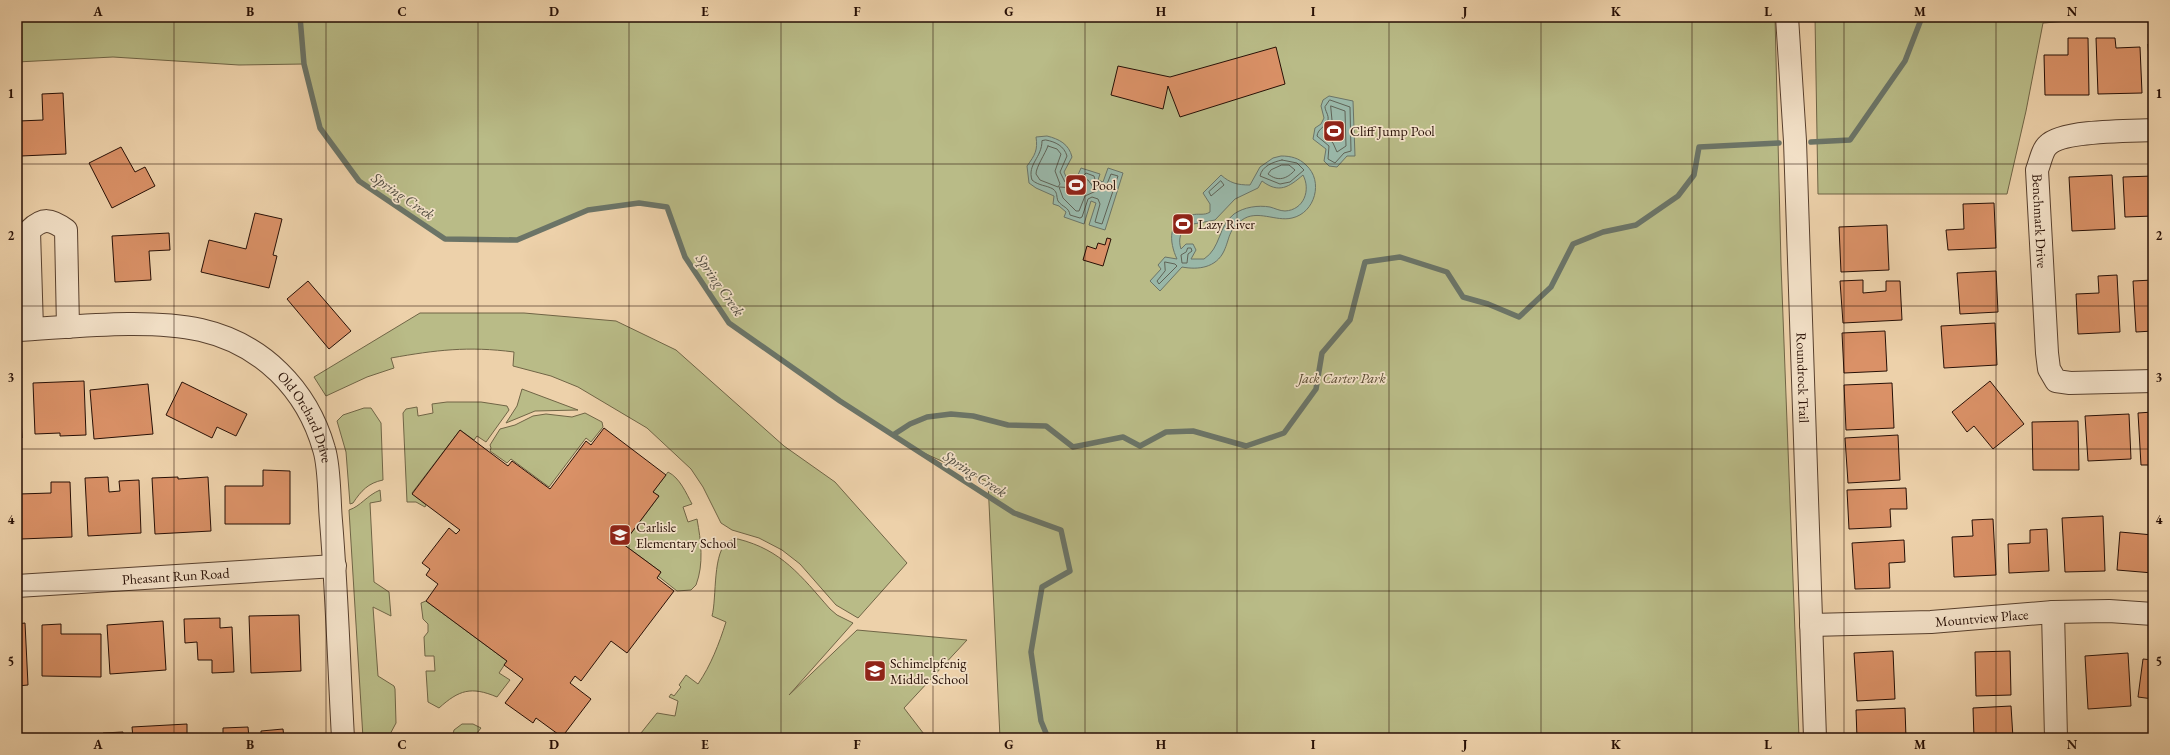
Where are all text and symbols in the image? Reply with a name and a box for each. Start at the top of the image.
text: A [92,3,103,20]
text: B [246,3,254,20]
text: C [397,3,407,20]
text: D [549,3,559,20]
text: E [701,3,709,20]
text: F [853,3,861,20]
text: G [1004,3,1014,20]
text: H [1156,3,1167,20]
text: I [1311,3,1316,20]
text: J [1461,3,1468,20]
text: K [1611,3,1622,20]
text: L [1764,3,1772,20]
text: M [1914,3,1926,20]
text: N [2067,3,2078,20]
text: 1 [8,85,15,102]
text: 1 [2156,85,2163,102]
sports icon: Cliff Jump Pool [1321,118,1347,144]
place label: Cliff Jump Pool [1350,122,1435,140]
water label: Spring Creek [367,167,439,224]
sports icon: Pool [1063,172,1089,198]
street label: Benchmark Drive [2028,173,2051,269]
place label: Pool [1092,176,1117,194]
sports icon: Lazy River [1170,211,1196,237]
place label: Lazy River [1198,215,1255,233]
text: 2 [8,227,15,244]
text: 2 [2156,227,2163,244]
water label: Spring Creek [691,249,749,320]
street label: Roundrock Trail [1792,332,1813,424]
street label: Old Orchard Drive [274,367,336,465]
text: 3 [8,369,15,386]
park label: Jack Carter Park [1295,369,1386,387]
text: 3 [2156,369,2163,386]
water label: Spring Creek [939,445,1011,501]
text: 4 [8,511,15,528]
text: 4 [2156,511,2163,528]
place label: Carlisle Elementary School [636,518,737,552]
school or university icon: Carlisle Elementary School [607,522,633,548]
street label: Pheasant Run Road [121,564,231,588]
street label: Mountview Place [1934,605,2030,631]
text: 5 [8,653,14,670]
text: 5 [2156,653,2162,670]
place label: Schimelpfenig Middle School [890,654,969,688]
school or university icon: Schimelpfenig Middle School [862,658,888,684]
text: A [92,736,103,753]
text: B [246,736,254,753]
text: C [397,736,407,753]
text: D [549,736,559,753]
text: E [701,736,709,753]
text: F [853,736,861,753]
text: G [1004,736,1014,753]
text: H [1156,736,1167,753]
text: I [1311,736,1316,753]
text: J [1461,736,1468,753]
text: K [1611,736,1622,753]
text: L [1764,736,1772,753]
text: M [1914,736,1926,753]
text: N [2067,736,2078,753]

